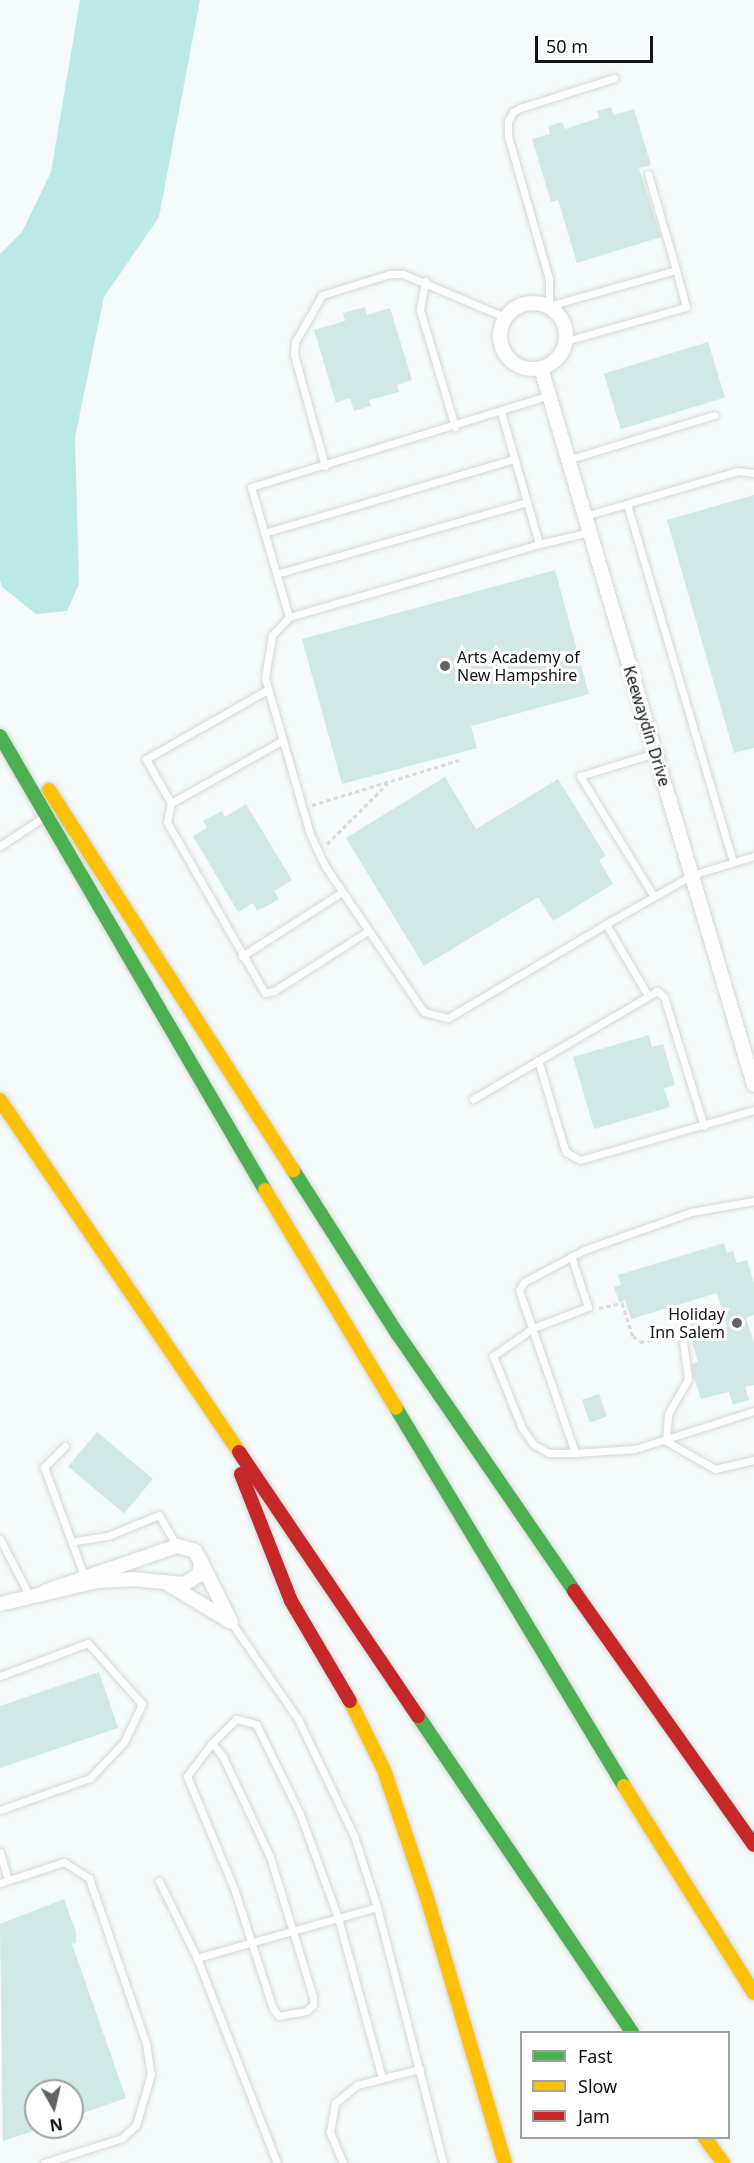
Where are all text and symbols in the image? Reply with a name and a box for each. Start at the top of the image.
scale bar [538,24,656,62]
text: 50 m [546,34,588,58]
place label: Arts Academy of New Hampshire [457,647,580,685]
marker: Arts Academy of New Hampshire [438,659,452,673]
street label: Keewaydin Drive [620,663,674,789]
place label: Holiday Inn Salem [650,1304,725,1342]
marker: Holiday Inn Salem [730,1316,744,1330]
legend [520,2031,730,2139]
text: Fast [578,2044,613,2068]
text: Slow [578,2074,617,2098]
north arrow [24,2079,84,2139]
text: Jam [578,2104,610,2128]
text: N [48,2113,64,2137]

